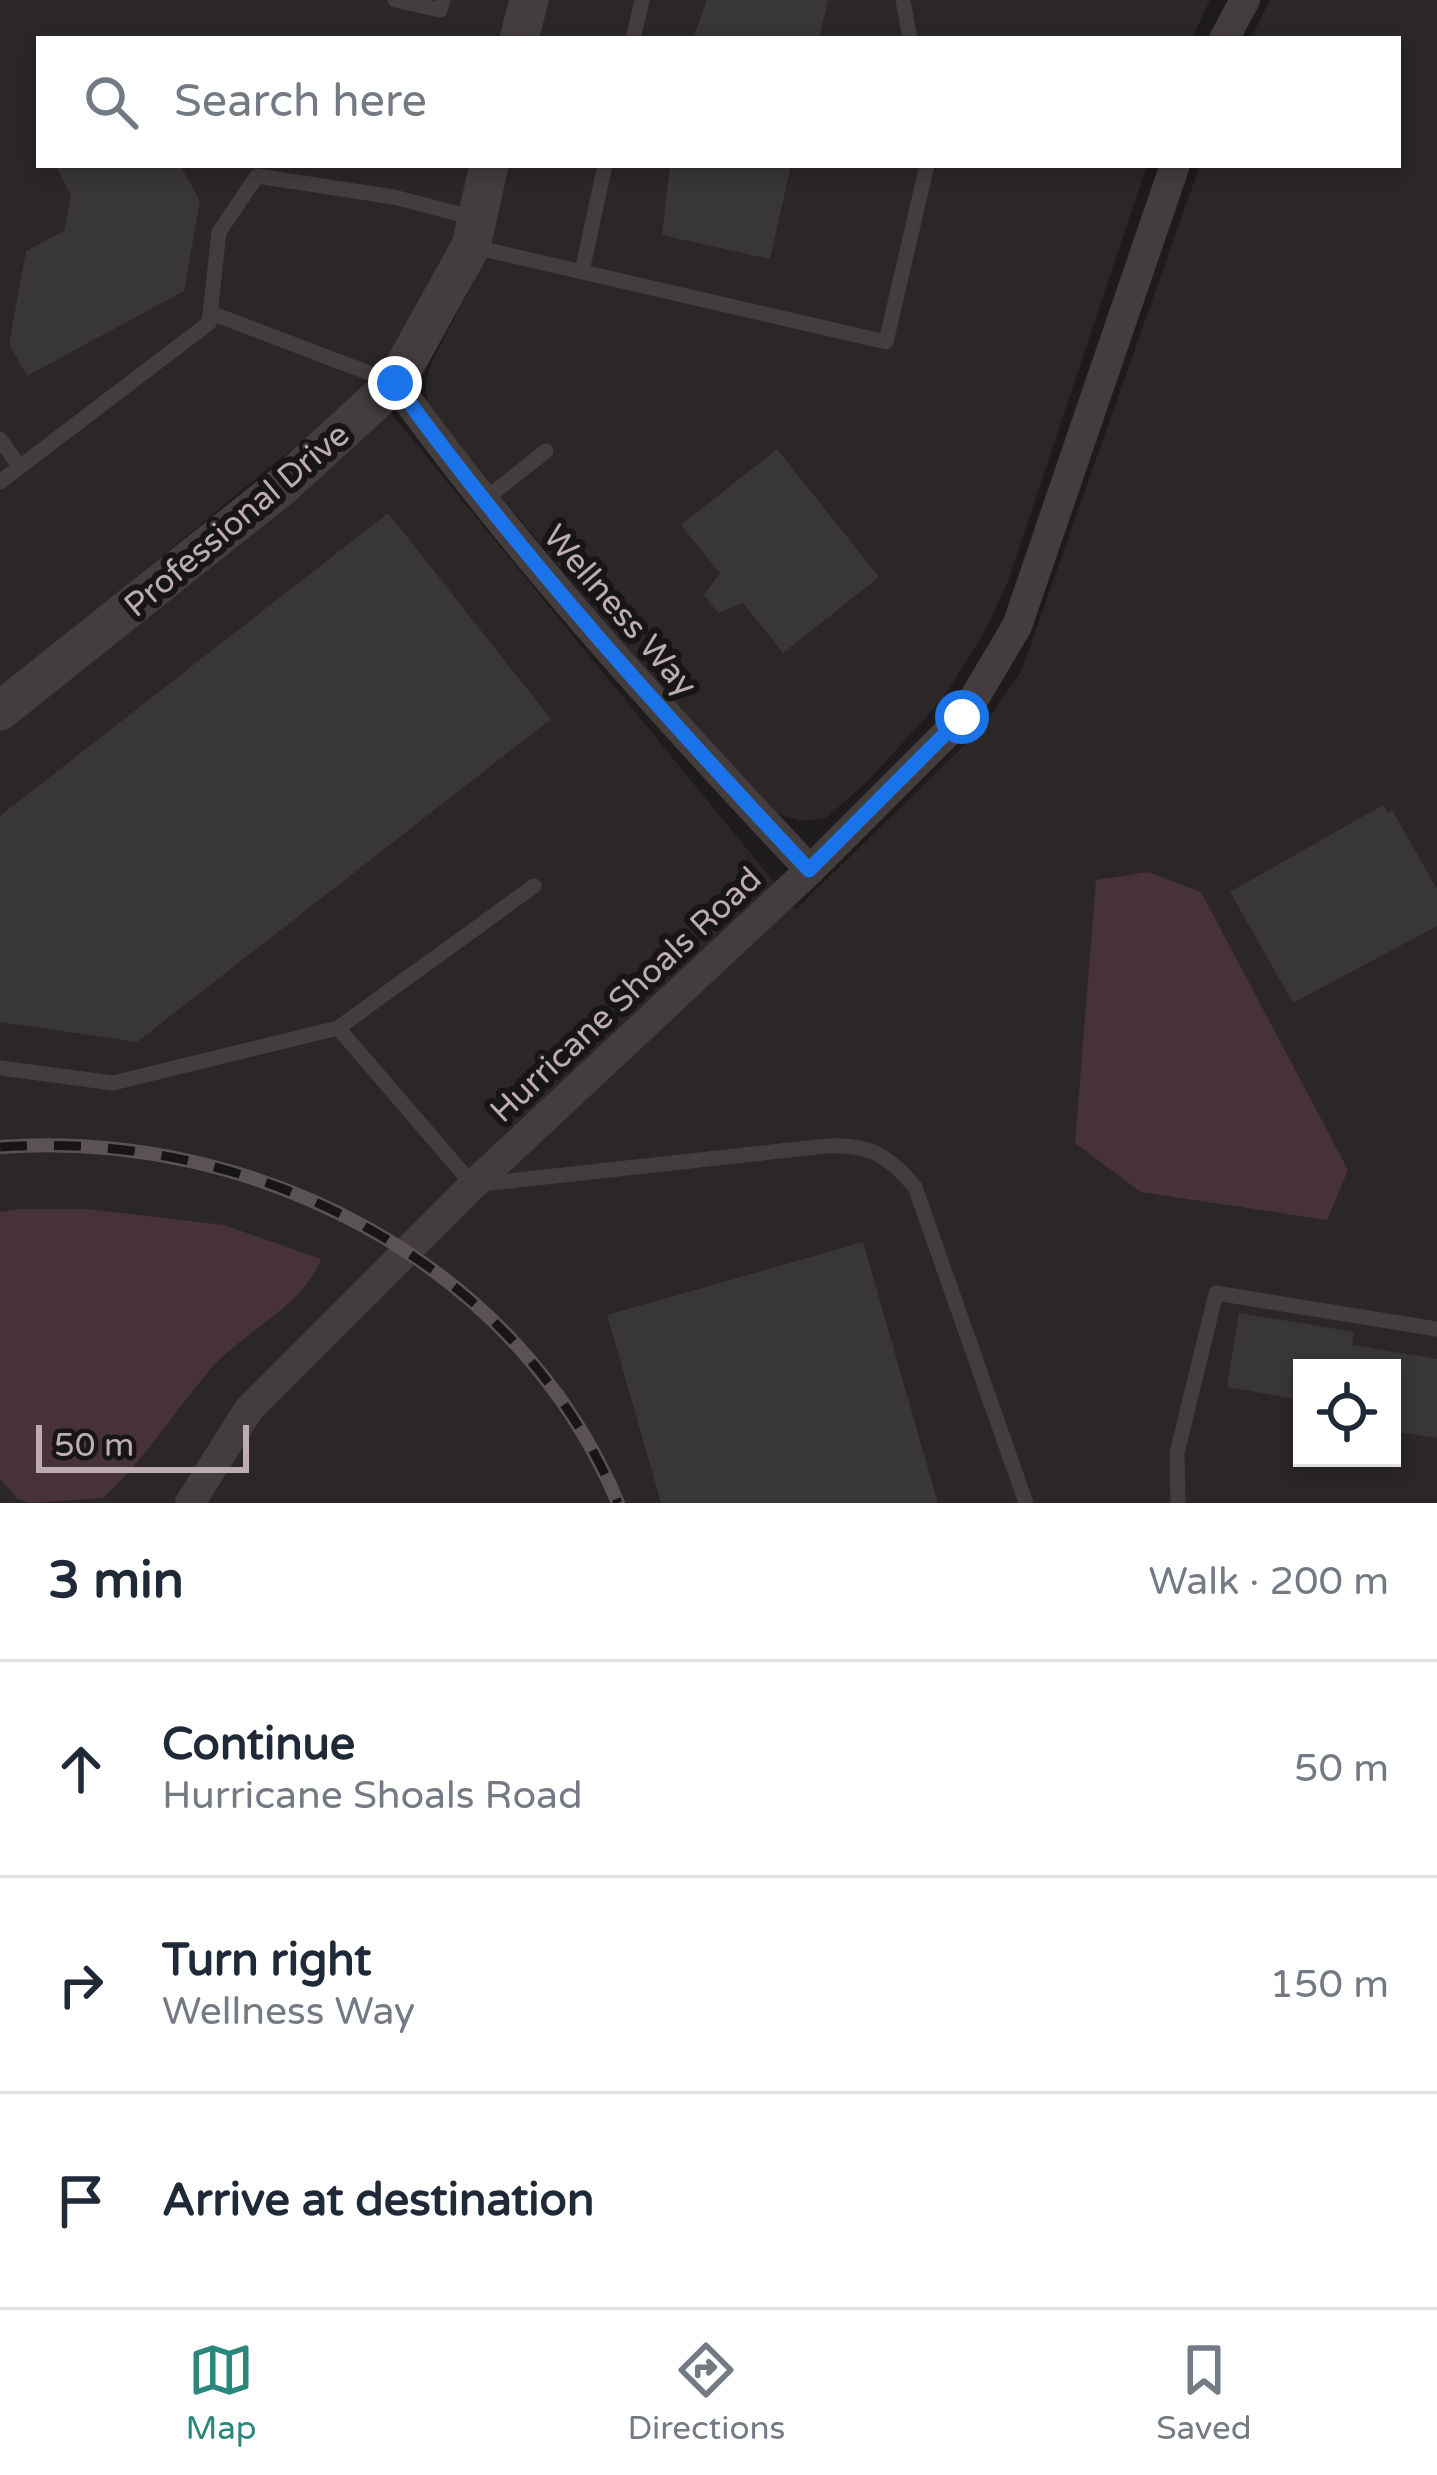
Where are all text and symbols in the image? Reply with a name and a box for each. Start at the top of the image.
search box [36,36,1401,168]
icon: search [78,69,144,135]
text: Search here [174,75,427,129]
route end [368,356,422,410]
street label: Professional Drive [117,415,357,625]
street label: Wellness Way [535,517,705,705]
route start [935,690,989,744]
street label: Hurricane Shoals Road [483,859,769,1131]
map controls [1293,1359,1401,1467]
button: locate [1293,1359,1401,1467]
scale bar [36,1419,249,1472]
text: 50 m [54,1426,134,1465]
text: 3 min [48,1550,184,1612]
text: Walk · 200 m [1148,1558,1389,1605]
text: Continue [162,1718,355,1772]
icon: ahead [48,1736,114,1802]
text: 50 m [1294,1745,1389,1792]
text: Hurricane Shoals Road [162,1772,583,1819]
text: Turn right [162,1934,371,1988]
icon: right [48,1952,114,2018]
text: 150 m [1270,1961,1389,2008]
text: Wellness Way [162,1988,415,2035]
icon: arrive [48,2168,114,2234]
text: Arrive at destination [162,2174,594,2228]
tab: Map [185,2337,257,2448]
tab: Directions [627,2337,785,2448]
tab: Saved [1156,2337,1252,2448]

